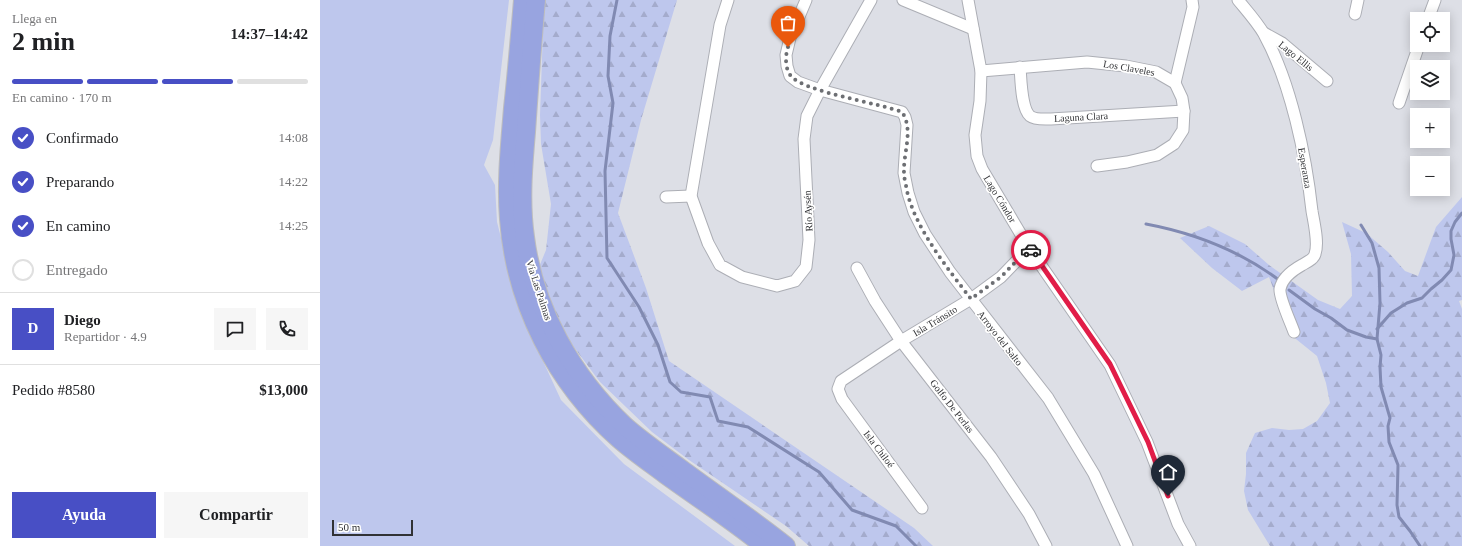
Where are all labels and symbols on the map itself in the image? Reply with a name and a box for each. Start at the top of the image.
pin [771,6,805,47]
street label: Lago Ellis [1276,39,1316,73]
street label: Los Claveles [1102,58,1156,78]
street label: Laguna Clara [1054,110,1109,124]
street label: Esperanza [1296,147,1314,190]
street label: Lago Cóndor [982,173,1019,225]
street label: Río Aysén [801,190,815,232]
courier [1011,230,1051,270]
street label: Vía Las Palmas [524,258,554,322]
street label: Isla Tránsito [911,303,959,339]
street label: Arroyo del Salto [975,308,1025,368]
street label: Golfo De Perlas [928,377,976,435]
street label: Isla Chiloé [861,428,897,470]
pin [1151,455,1185,496]
scale bar [332,518,413,537]

